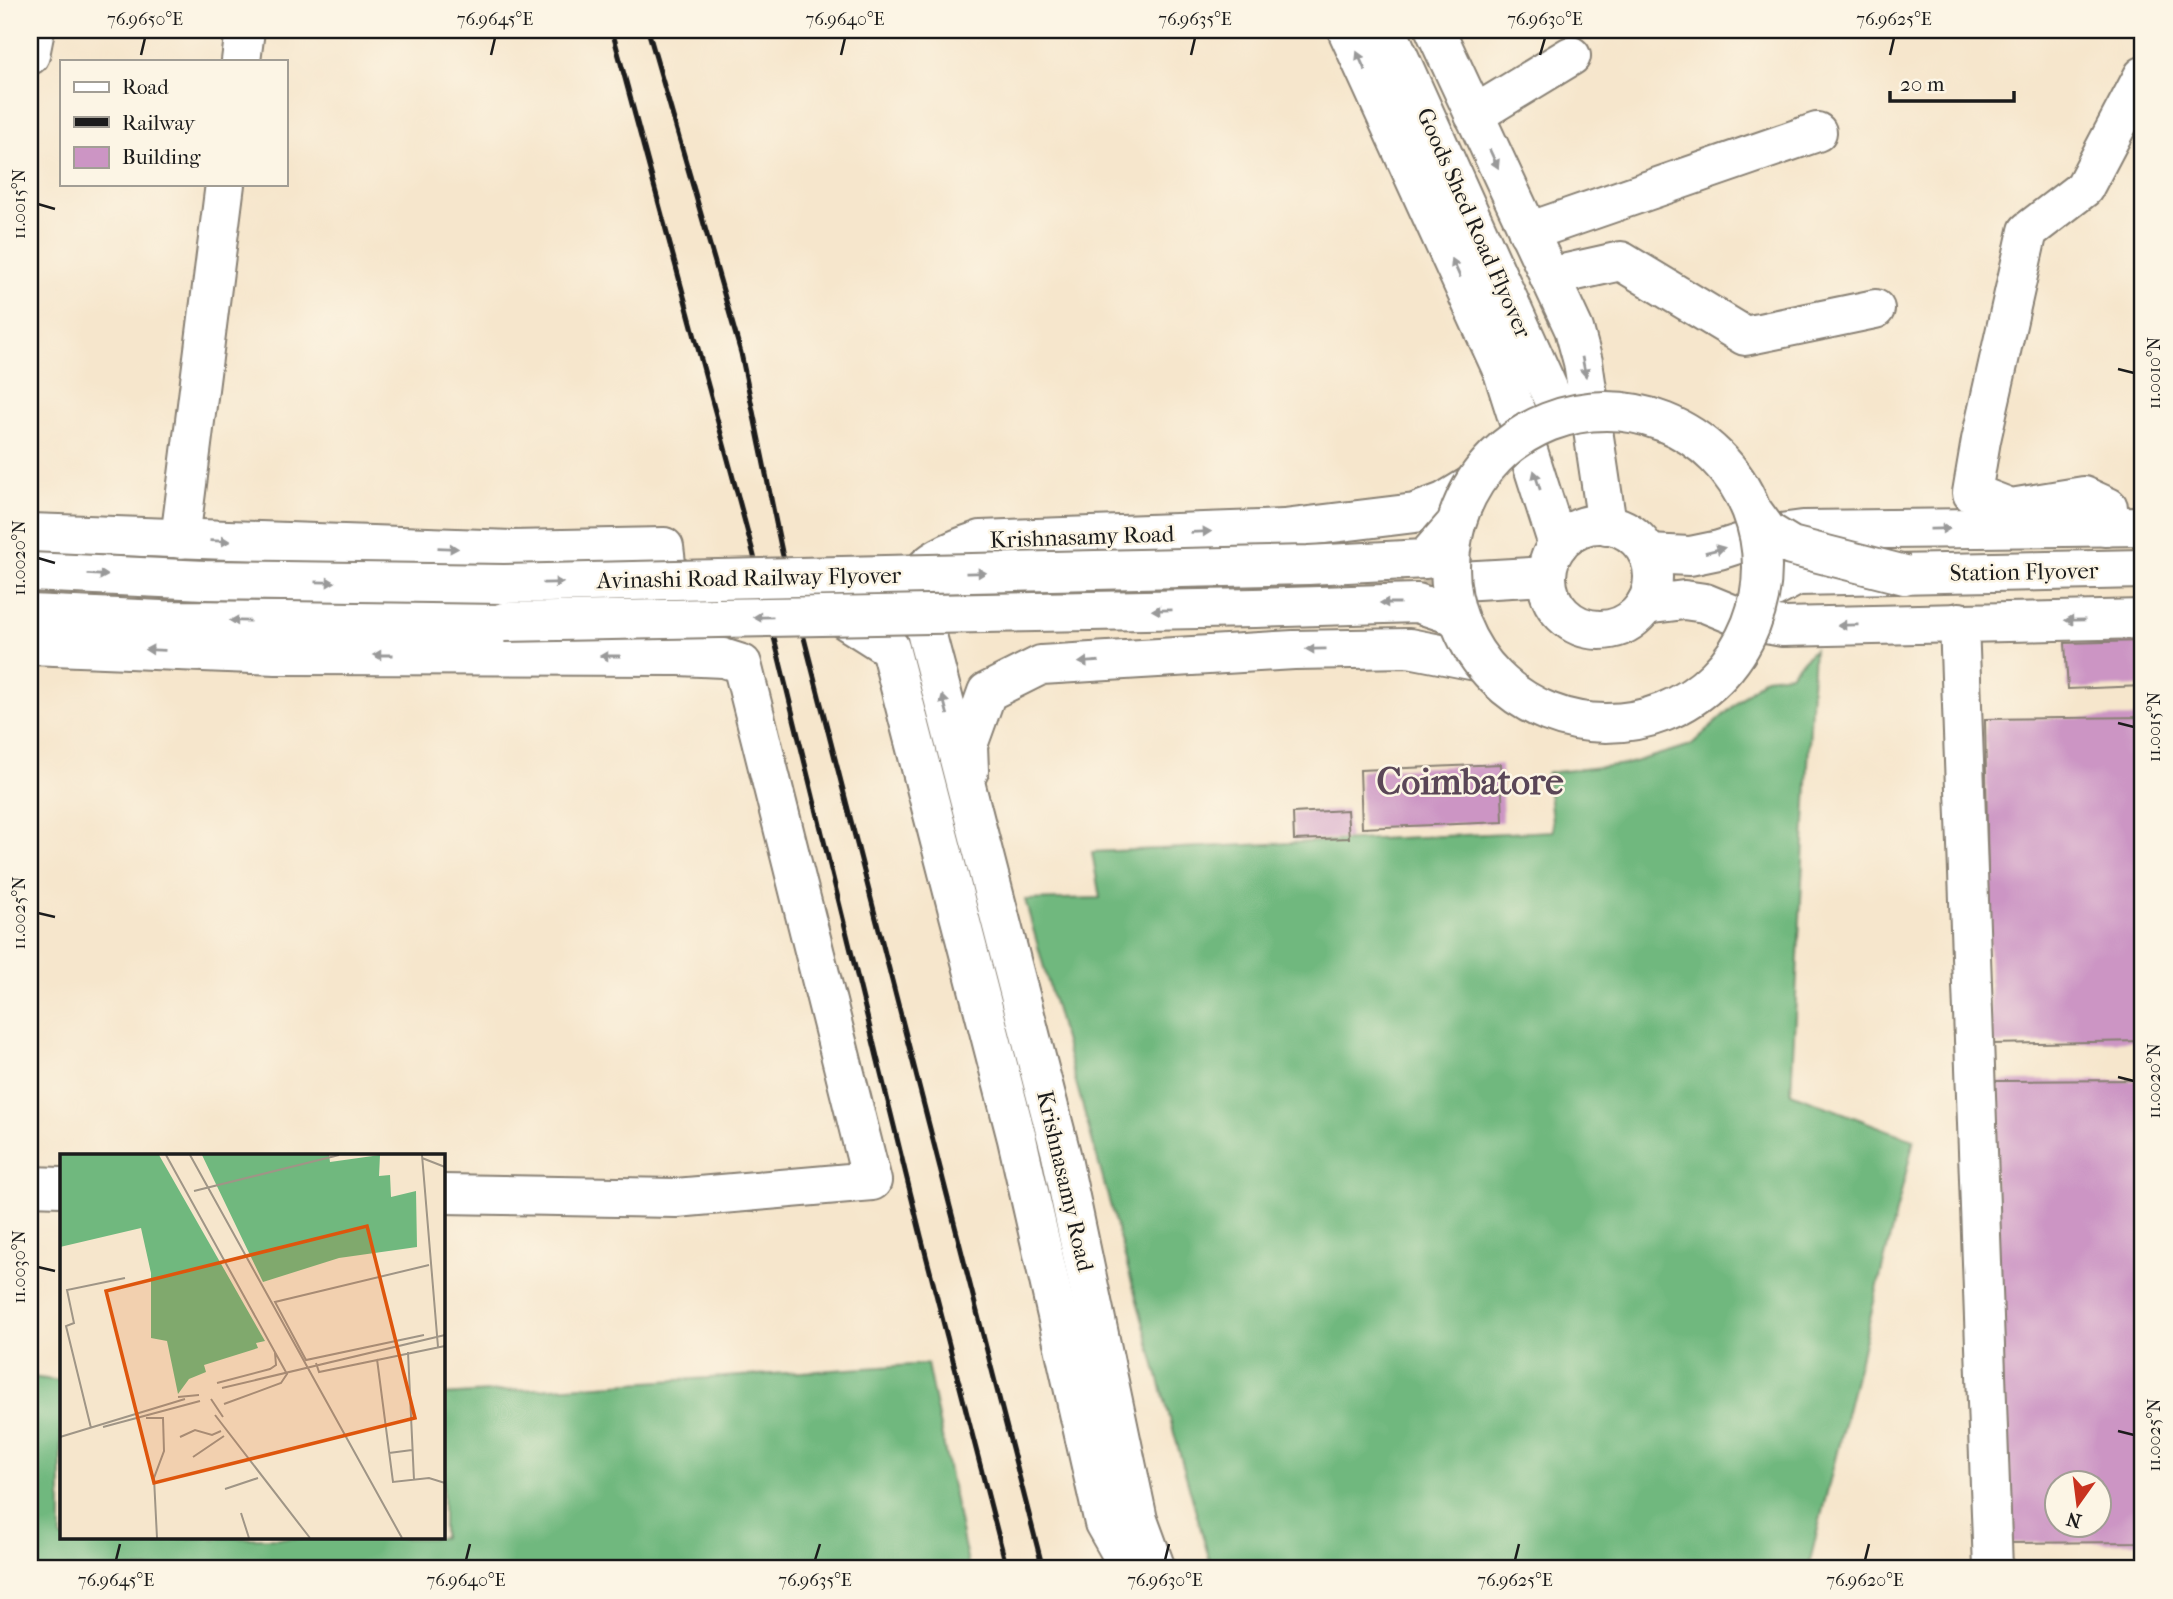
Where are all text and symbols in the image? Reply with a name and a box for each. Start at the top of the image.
text: 76.9650°E [107,9,183,30]
text: 76.9645°E [457,9,533,30]
text: 76.9640°E [806,9,884,30]
text: 76.9635°E [1158,9,1232,30]
text: 76.9630°E [1507,9,1583,30]
text: 76.9625°E [1856,9,1932,30]
one-way arrow [1355,51,1367,71]
legend [60,60,287,186]
scale bar [1890,60,2014,104]
text: 20 m [1900,72,1945,96]
text: Road [122,75,169,99]
street label: Goods Shed Road Flyover [1411,104,1537,342]
text: Railway [122,111,196,135]
text: Building [122,145,201,169]
one-way arrow [1489,148,1500,169]
text: 11.0015°N [9,168,30,239]
one-way arrow [1450,258,1462,278]
text: 11.0010°N [2144,336,2165,409]
one-way arrow [1578,356,1589,378]
one-way arrow [1532,469,1542,490]
text: 11.0020°N [9,520,30,596]
street label: Krishnasamy Road [989,520,1175,554]
one-way arrow [1929,523,1951,535]
one-way arrow [1190,526,1212,538]
one-way arrow [210,535,232,546]
one-way arrow [437,542,459,553]
one-way arrow [1704,544,1726,555]
street label: Station Flyover [1949,557,2099,587]
street label: Avinashi Road Railway Flyover [596,562,902,594]
one-way arrow [965,567,987,579]
one-way arrow [87,570,109,581]
one-way arrow [315,576,337,587]
one-way arrow [542,577,564,588]
one-way arrow [1378,597,1400,609]
one-way arrow [1151,604,1173,616]
one-way arrow [752,611,774,623]
one-way arrow [2064,614,2086,626]
one-way arrow [229,615,251,627]
one-way arrow [1836,619,1858,631]
one-way arrow [1305,644,1327,655]
one-way arrow [144,645,166,656]
one-way arrow [372,649,394,661]
one-way arrow [599,650,621,662]
one-way arrow [1078,657,1100,668]
text: 11.0015°N [2144,691,2165,762]
one-way arrow [939,693,950,715]
district label: Coimbatore [1377,760,1564,804]
text: 11.0025°N [9,876,30,950]
text: 11.0020°N [2144,1043,2165,1119]
street label: Krishnasamy Road [1031,1088,1099,1274]
inset map [60,1154,444,1540]
text: 11.0030°N [9,1230,30,1304]
text: 11.0025°N [2144,1398,2165,1472]
north arrow [2044,1470,2114,1540]
text: N [2064,1507,2084,1532]
text: 76.9645°E [78,1570,154,1591]
text: 76.9640°E [427,1570,505,1591]
text: 76.9635°E [778,1570,852,1591]
text: 76.9630°E [1127,1570,1203,1591]
text: 76.9625°E [1477,1570,1553,1591]
text: 76.9620°E [1826,1570,1904,1591]

